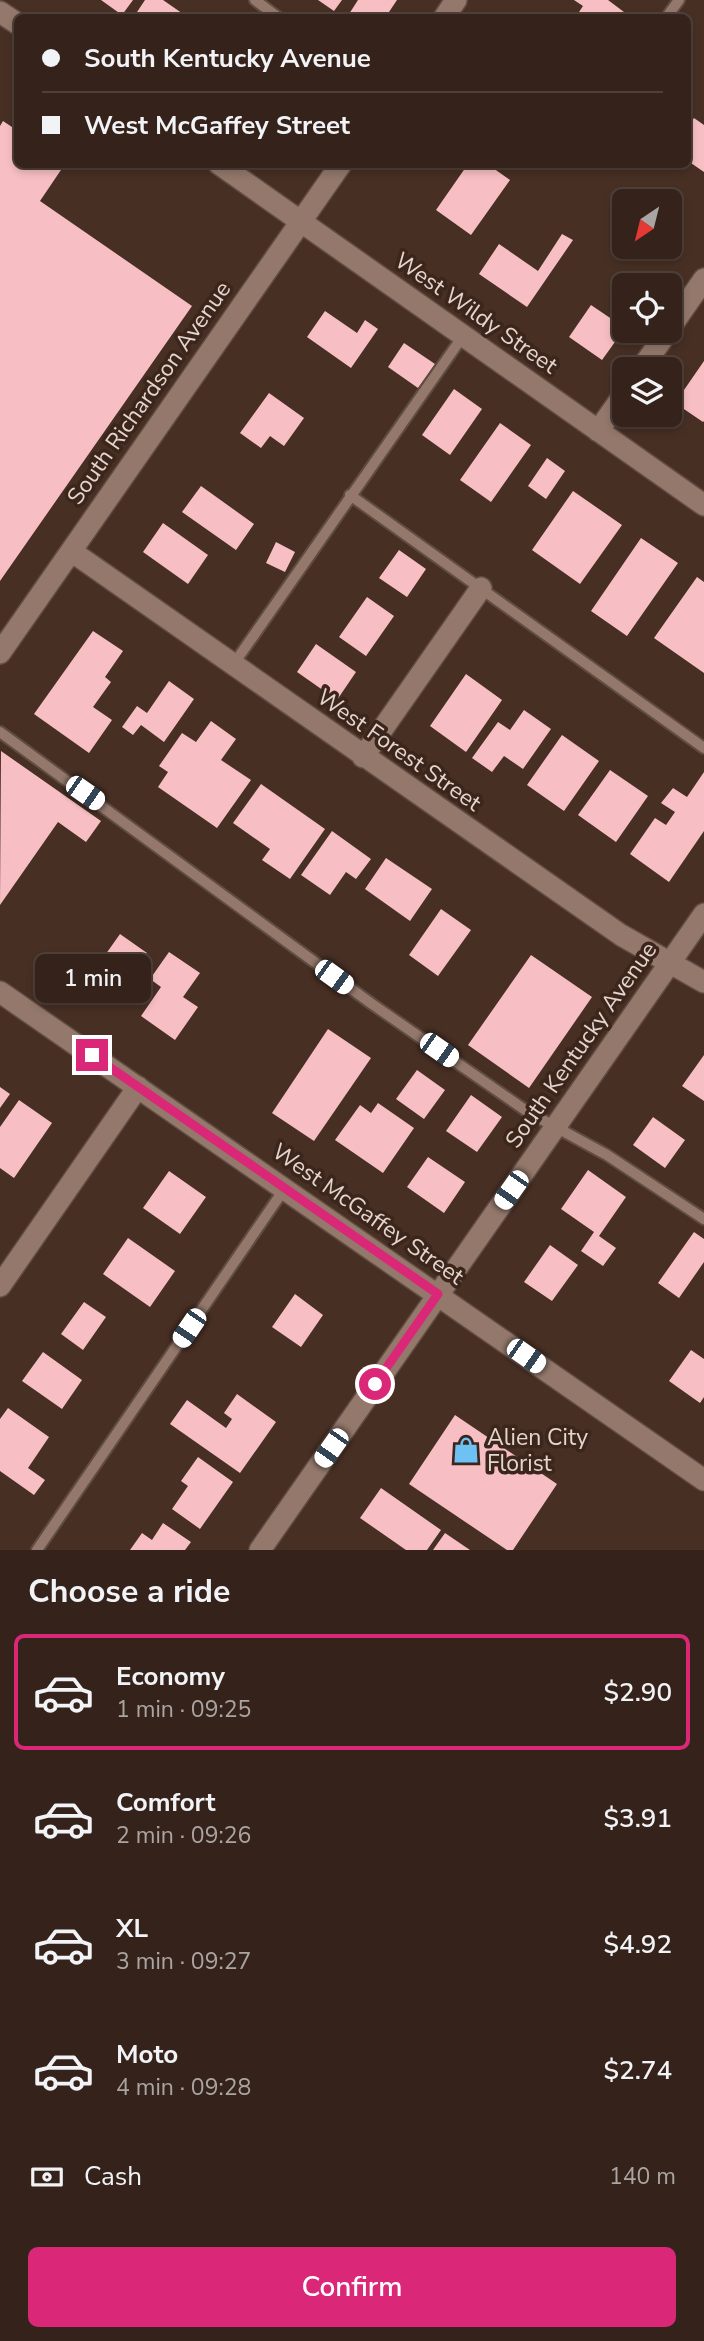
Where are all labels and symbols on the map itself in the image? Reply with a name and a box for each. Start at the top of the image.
north arrow [612,189,682,259]
street label: West Wildy Street [388,245,564,381]
street label: South Richardson Avenue [60,275,238,511]
street label: West Forest Street [311,682,488,819]
car [62,772,109,814]
street label: South Kentucky Avenue [498,936,664,1154]
callout: 1 min [34,954,150,1002]
car [311,956,358,998]
car [416,1029,463,1071]
route end [76,1039,108,1071]
street label: West McGaffey Street [266,1136,471,1292]
car [491,1167,532,1213]
car [169,1305,210,1351]
car [503,1335,550,1377]
route start [359,1368,391,1400]
place label: Alien City Florist [487,1422,588,1479]
car [311,1425,352,1471]
shop icon: Alien City Florist [451,1435,481,1465]

